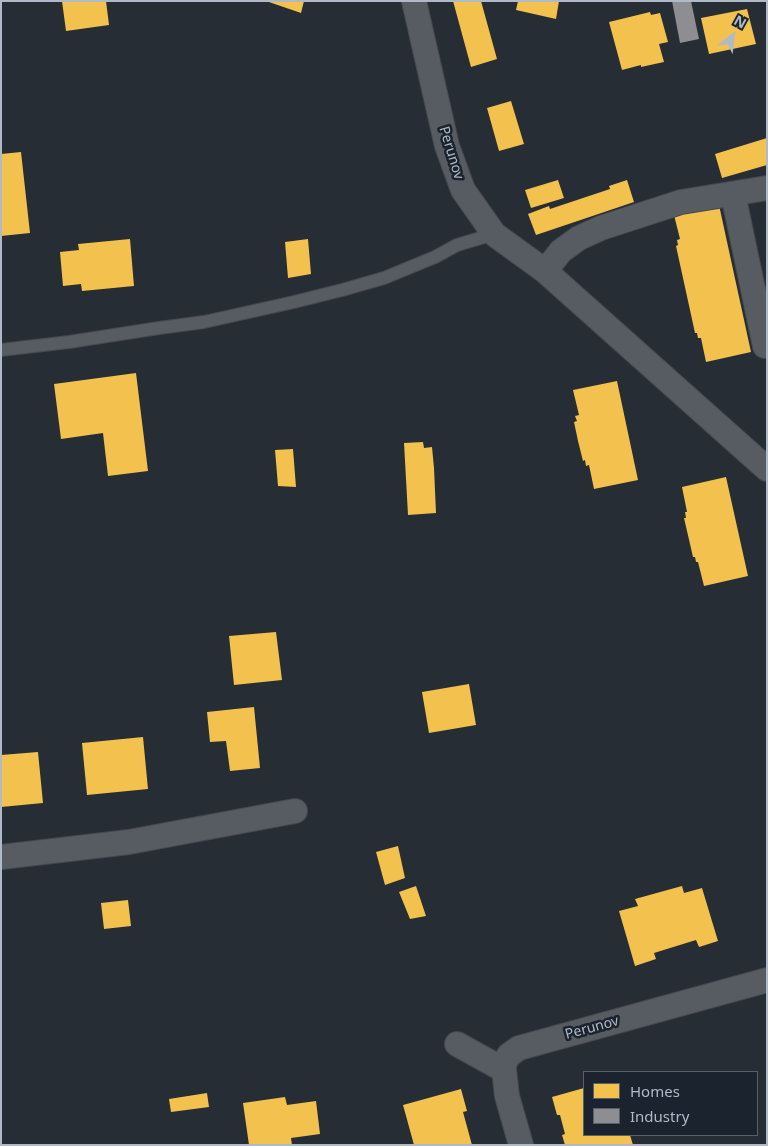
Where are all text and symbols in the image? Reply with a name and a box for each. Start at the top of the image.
north arrow [708,10,758,60]
text: N [731,10,750,33]
street label: Perunov [435,124,467,182]
street label: Perunov [563,1013,621,1043]
legend [583,1071,758,1136]
text: Homes [630,1081,680,1101]
text: Industry [630,1106,689,1126]

